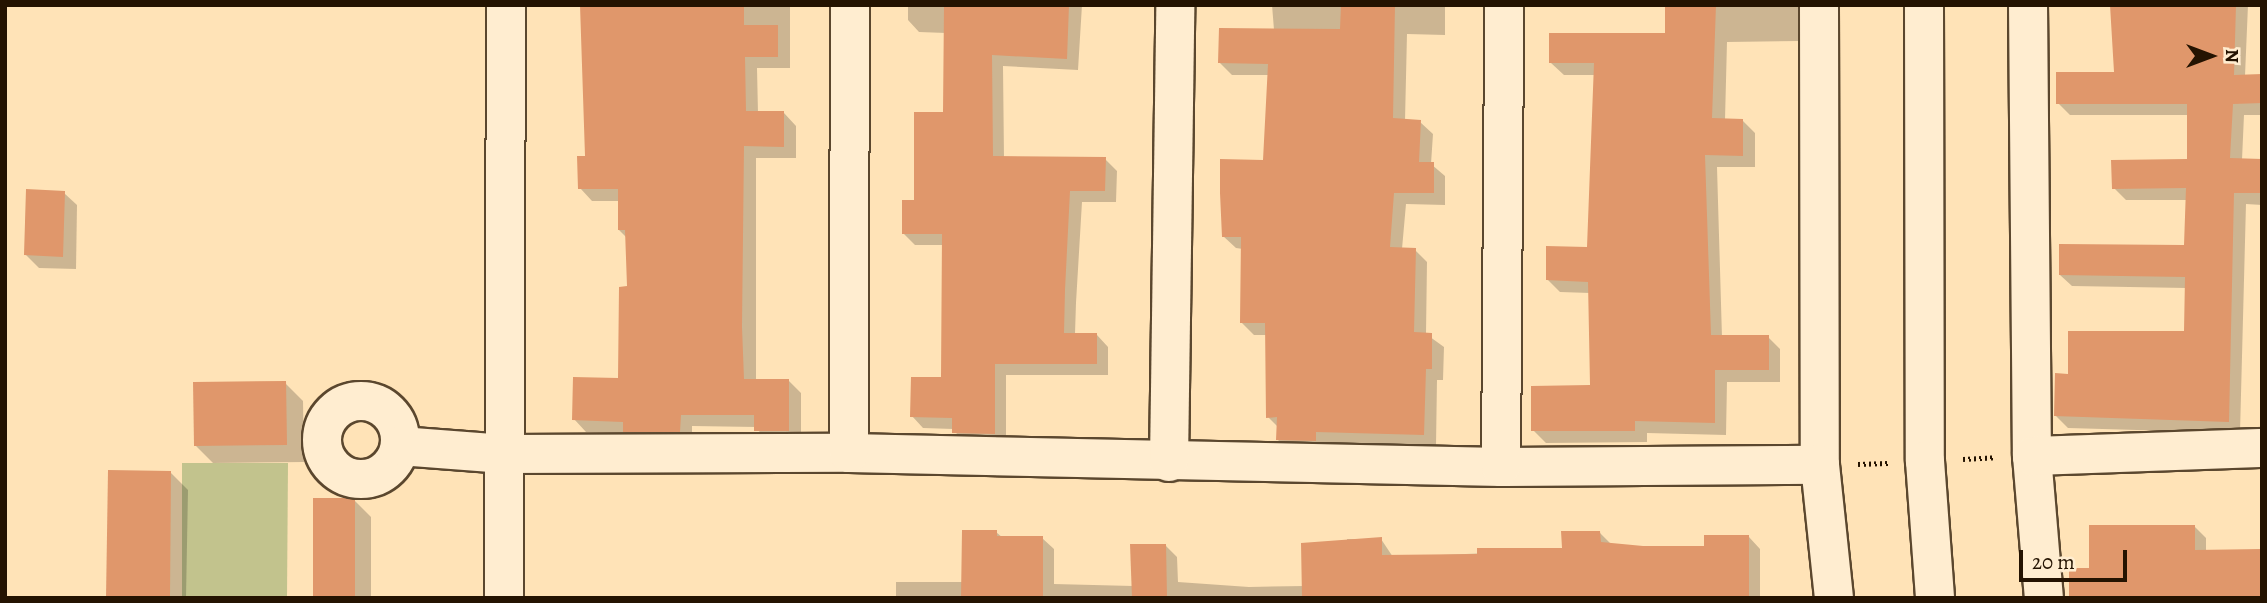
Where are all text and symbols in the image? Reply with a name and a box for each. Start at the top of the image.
north arrow [2176,21,2246,91]
text: N [2219,49,2245,63]
scale bar [2022,536,2130,580]
text: 20 m [2032,548,2075,576]

